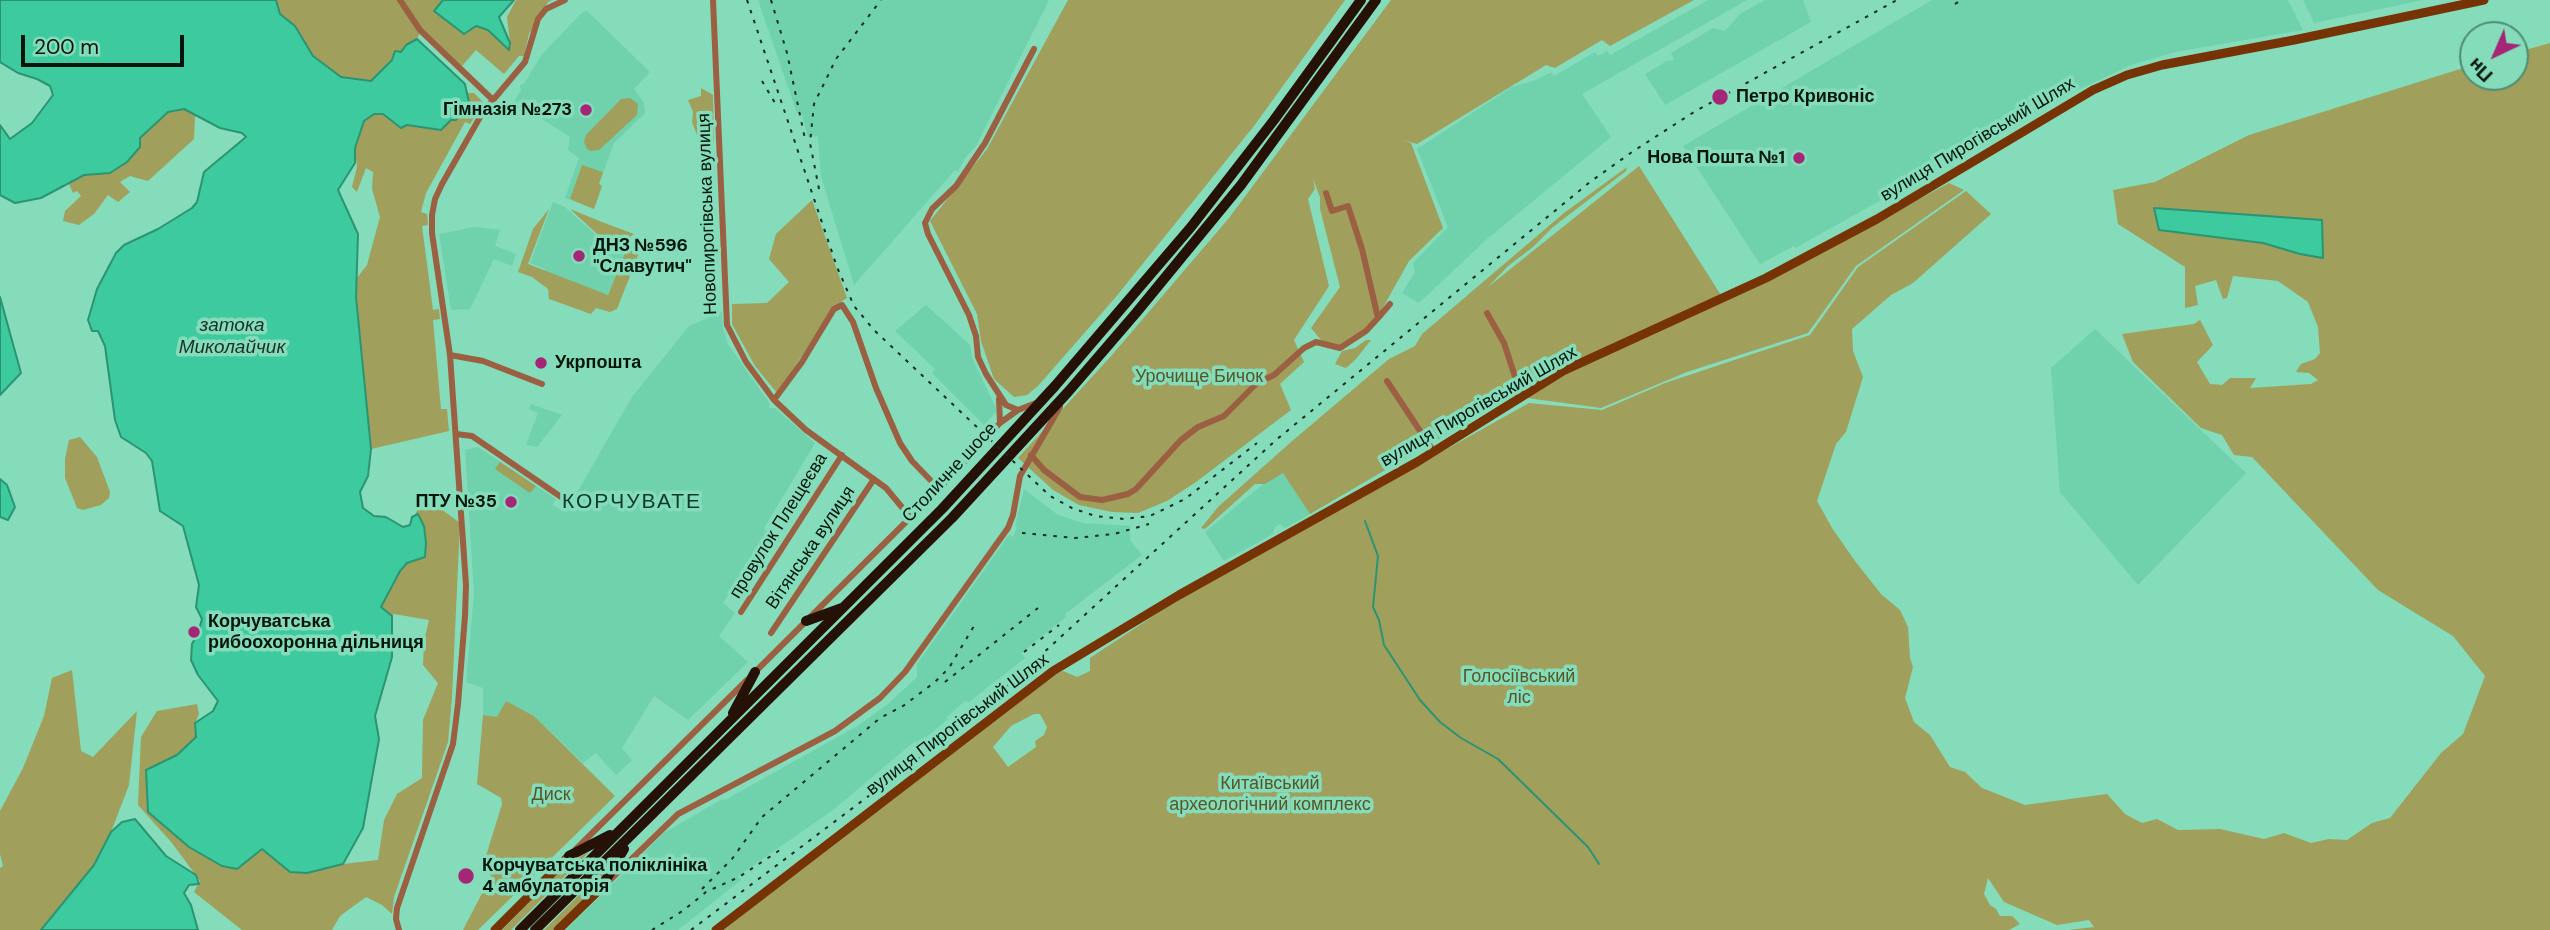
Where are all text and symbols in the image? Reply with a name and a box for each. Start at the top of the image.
scale bar [24,21,187,65]
north arrow [2459,21,2529,91]
text: 200 m [34,33,99,61]
text: Пн [2463,52,2498,88]
street label: вулиця Пирогівський Шлях [1877,73,2079,207]
place label: Петро Кривоніс [1736,86,1875,108]
marker: Петро Кривоніс [1710,87,1730,107]
place label: Гімназія №273 [443,99,572,121]
marker: Гімназія №273 [578,102,594,118]
street label: Новопирогівська вулиця [694,113,722,315]
place label: Нова Пошта №1 [1647,147,1785,169]
marker: Нова Пошта №1 [1791,150,1807,166]
place label: ДНЗ №596 "Славутич" [593,235,692,278]
marker: ДНЗ №596 "Славутич" [571,248,587,264]
water label: затока Миколайчик [179,315,285,359]
street label: вулиця Пирогівський Шлях [1377,342,1581,472]
place label: Укрпошта [555,352,641,374]
marker: Укрпошта [533,355,549,371]
park label: Урочище Бичок [1135,366,1263,388]
street label: Столичне шосе [898,419,1002,527]
street label: провулок Плещеєва [725,449,833,603]
street label: Вітянська вулиця [762,482,860,614]
district label: КОРЧУВАТЕ [563,489,701,515]
place label: ПТУ №35 [416,491,497,513]
marker: ПТУ №35 [503,494,519,510]
place label: Корчуватська рибоохоронна дільниця [208,611,424,654]
marker: Корчуватська рибоохоронна дільниця [186,624,202,640]
street label: вулиця Пирогівський Шлях [862,649,1054,801]
park label: Голосіївський ліс [1463,666,1575,708]
park label: Китаївський археологічний комплекс [1169,773,1371,816]
park label: Диск [531,784,571,806]
place label: Корчуватська поліклініка 4 амбулаторія [482,855,707,898]
marker: Корчуватська поліклініка 4 амбулаторія [456,866,476,886]

